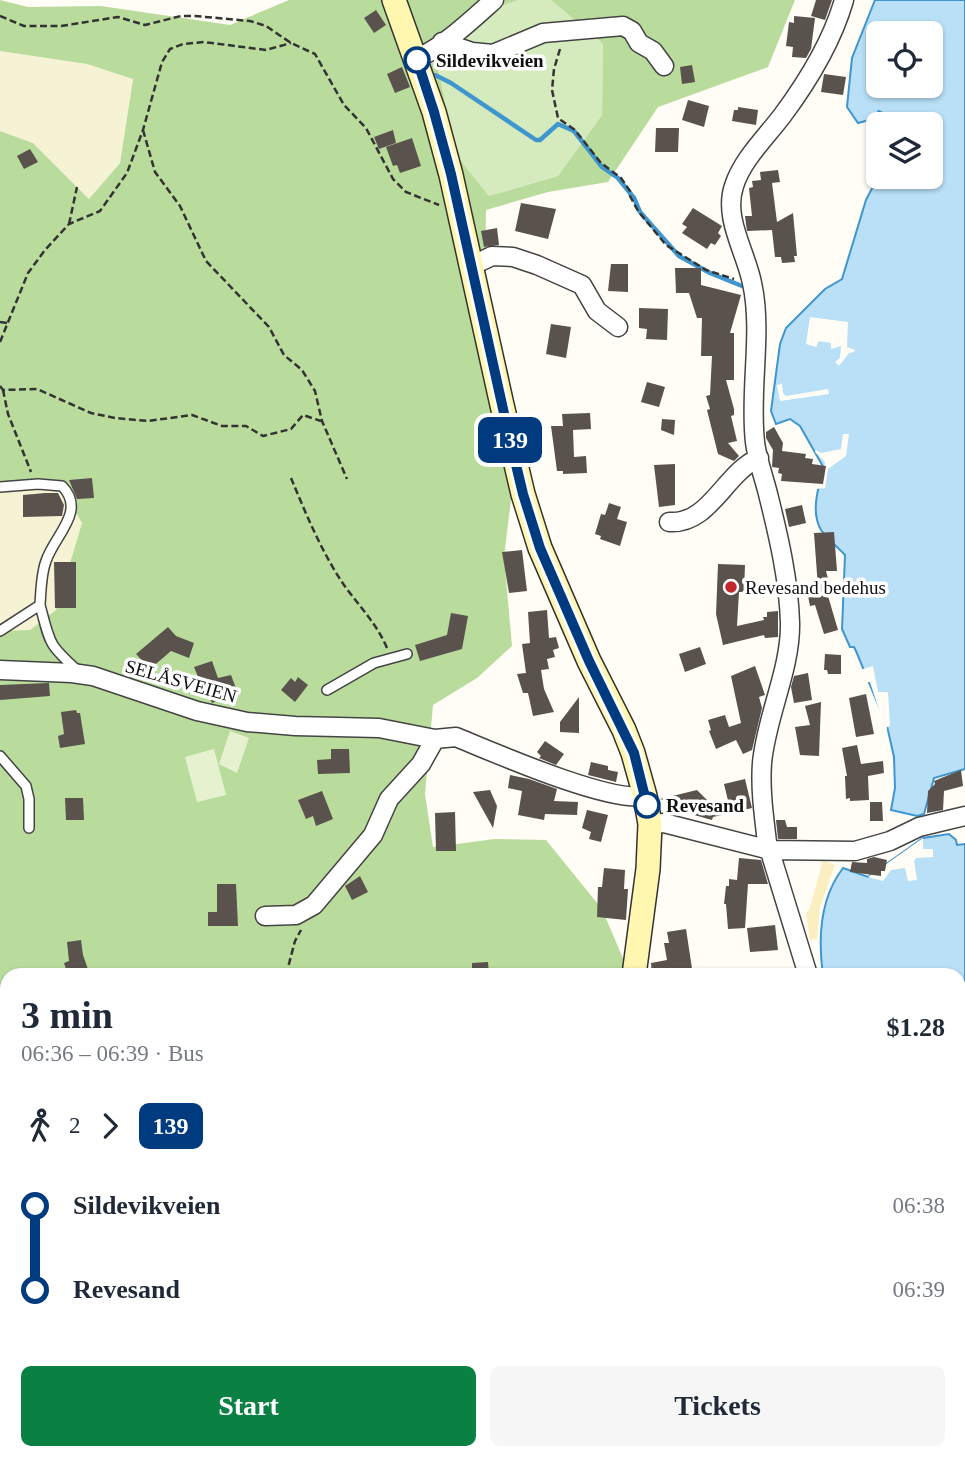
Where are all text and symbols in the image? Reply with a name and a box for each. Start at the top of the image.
map controls [866,21,943,189]
button: locate [866,21,943,98]
marker: Sildevikveien [404,47,430,73]
place label: Sildevikveien [436,50,544,71]
button: layers [866,112,943,189]
line badge: 139 [470,417,550,463]
text: 139 [492,427,528,453]
place label: Revesand bedehus [745,577,886,598]
marker: Revesand bedehus [723,579,739,595]
street label: SELÅSVEIEN [123,655,239,707]
marker: Revesand [634,792,660,818]
place label: Revesand [666,795,745,816]
text: 3 min [21,994,113,1036]
text: $1.28 [887,1013,945,1042]
text: 06:36 – 06:39 · Bus [21,1041,204,1066]
icon: walk [21,1107,59,1145]
icon: forward [91,1107,129,1145]
text: 2 [69,1113,81,1138]
text: 139 [153,1113,189,1139]
text: Sildevikveien [73,1191,220,1220]
text: 06:38 [893,1193,945,1218]
text: Revesand [73,1275,180,1304]
text: 06:39 [893,1277,945,1302]
button: Start [21,1366,476,1446]
button: Tickets [490,1366,945,1446]

